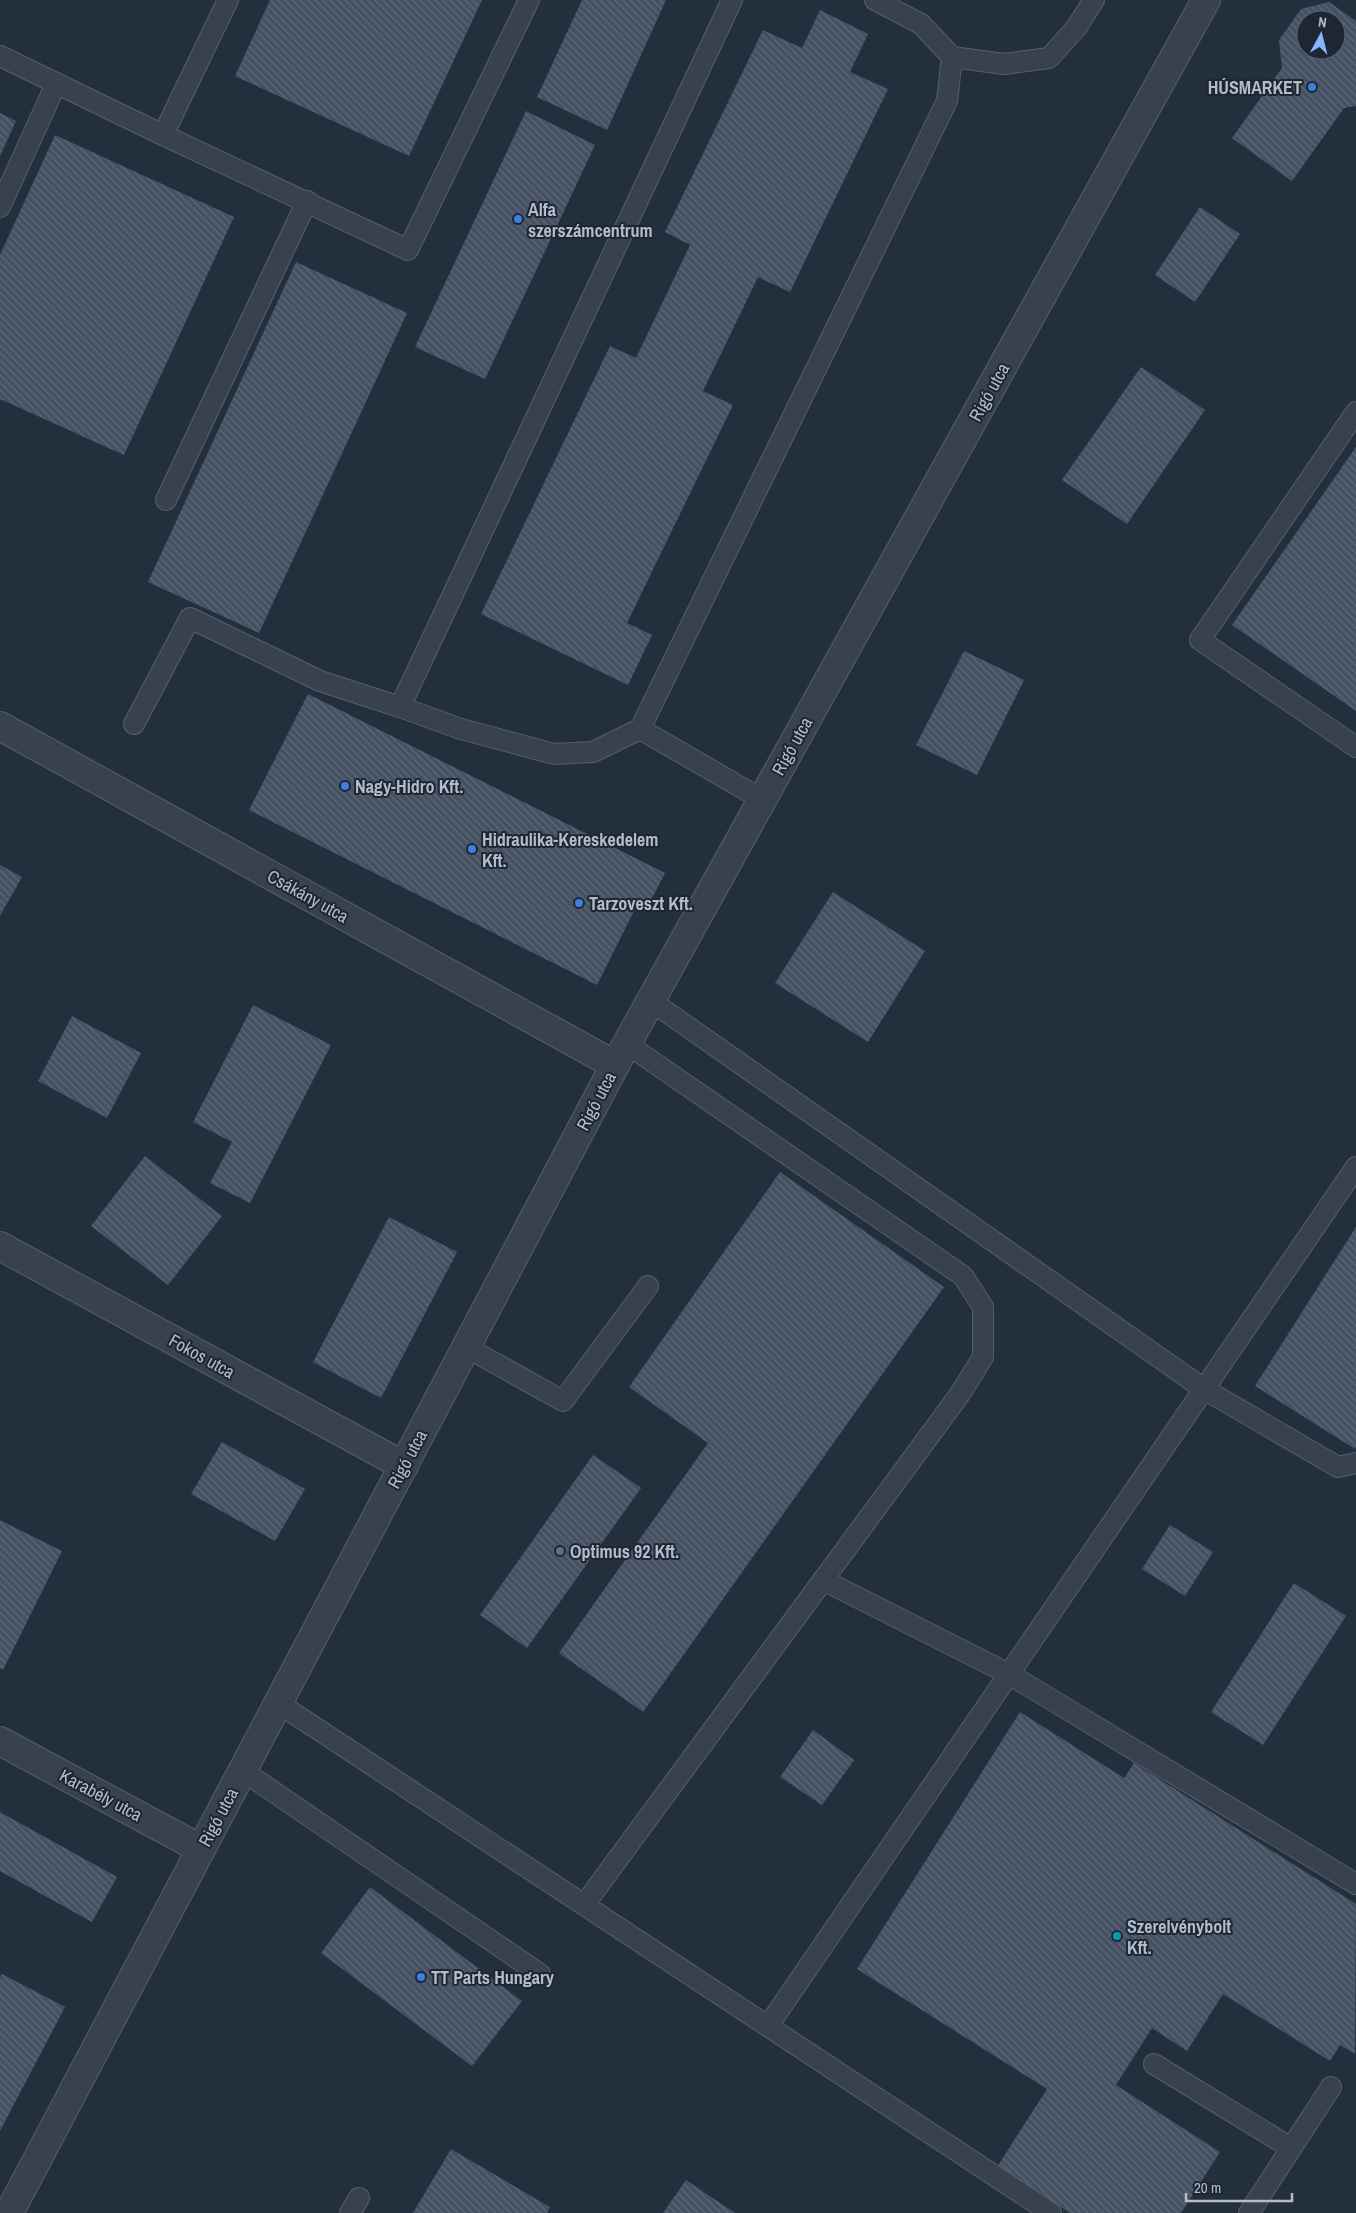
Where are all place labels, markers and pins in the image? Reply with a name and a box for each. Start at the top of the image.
place label: HÚSMARKET [1208,75,1302,100]
marker: HÚSMARKET [1306,81,1318,93]
place label: Alfa szerszámcentrum [528,197,653,243]
marker: Alfa szerszámcentrum [512,213,524,225]
place label: Nagy-Hidro Kft. [355,774,463,799]
marker: Nagy-Hidro Kft. [339,780,351,792]
place label: Hidraulika-Kereskedelem Kft. [482,827,658,873]
marker: Hidraulika-Kereskedelem Kft. [466,843,478,855]
place label: Tarzoveszt Kft. [589,891,693,916]
marker: Tarzoveszt Kft. [573,897,585,909]
place label: Optimus 92 Kft. [570,1539,679,1564]
marker: Optimus 92 Kft. [554,1545,566,1557]
place label: Szerelvénybolt Kft. [1127,1914,1231,1960]
marker: Szerelvénybolt Kft. [1111,1930,1123,1942]
place label: TT Parts Hungary [431,1965,555,1990]
marker: TT Parts Hungary [415,1971,427,1983]

